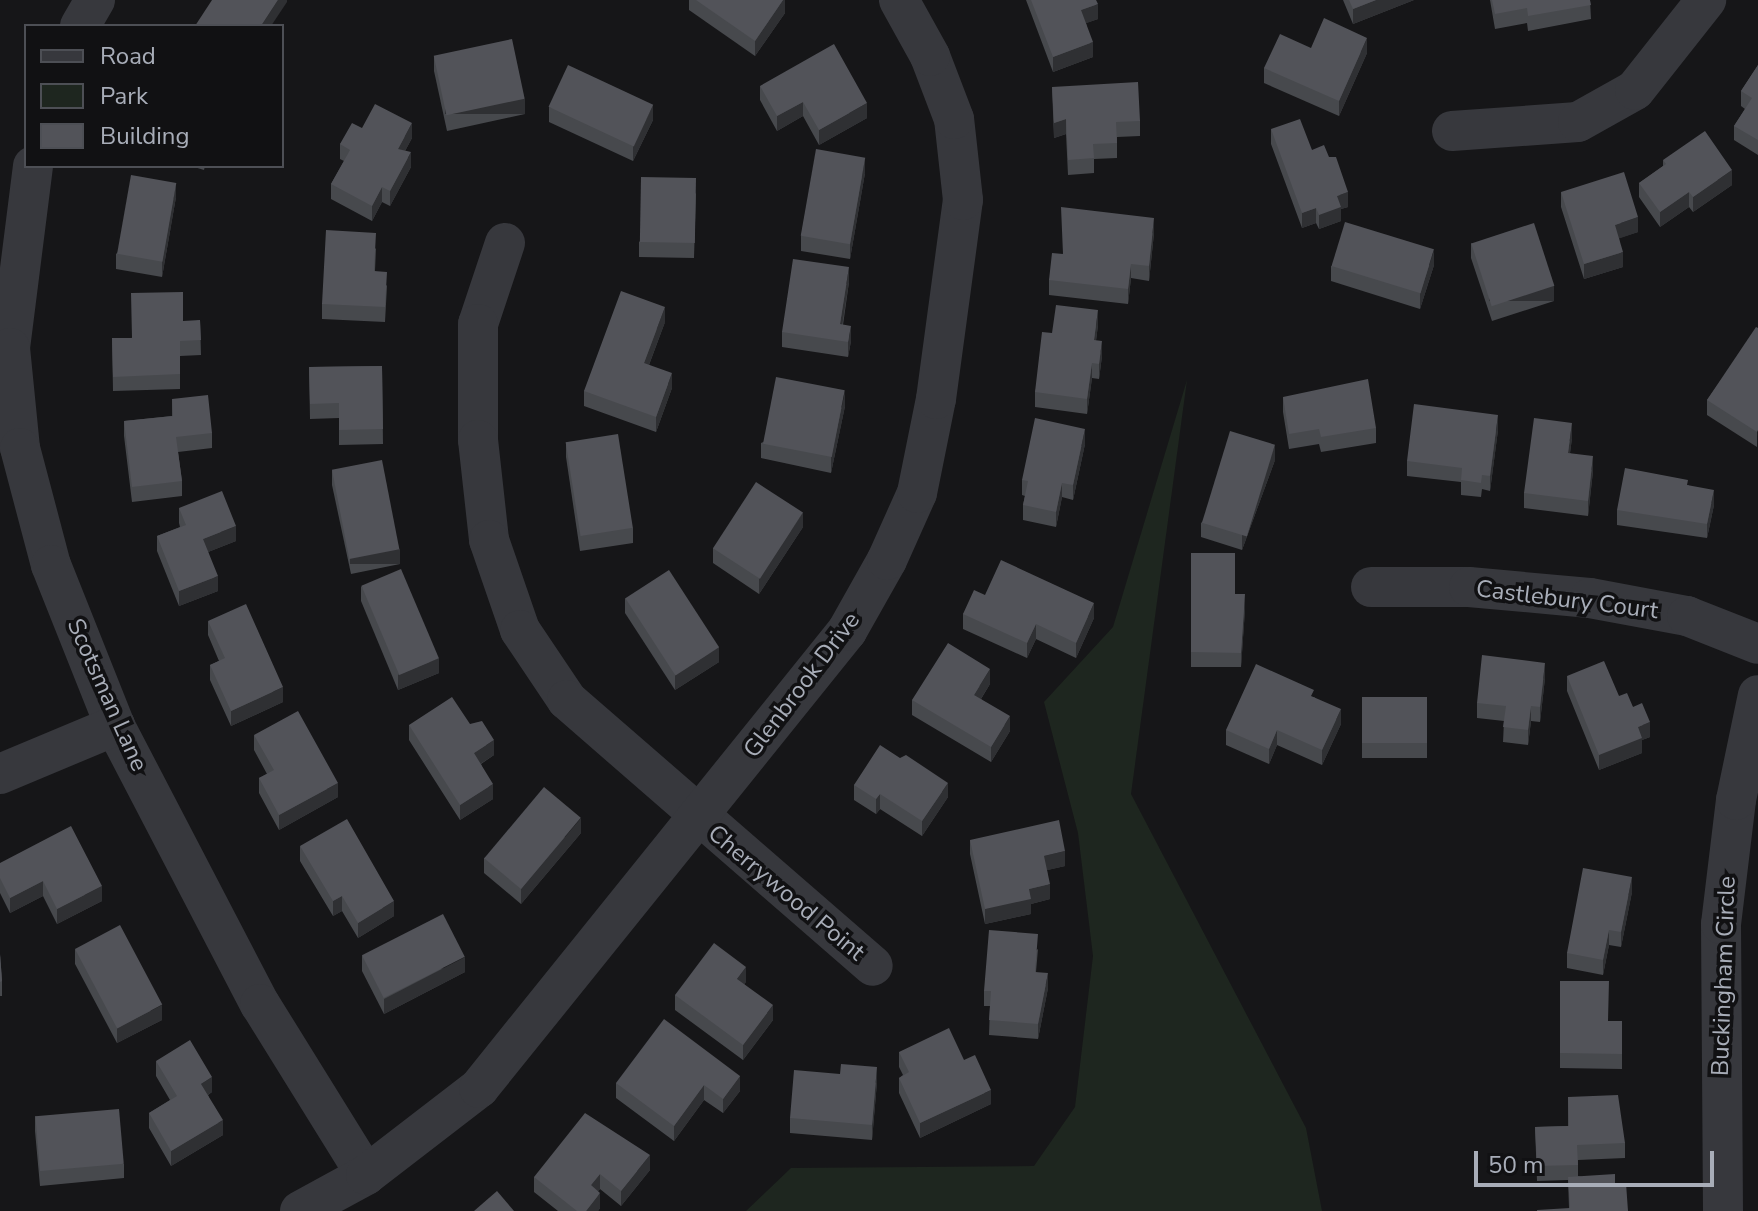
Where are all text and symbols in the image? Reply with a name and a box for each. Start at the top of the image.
legend [24,24,284,168]
text: Road [100,40,156,72]
text: Park [100,80,148,112]
text: Building [100,120,190,152]
street label: Castlebury Court [1474,575,1660,625]
street label: Glenbrook Drive [738,606,866,764]
street label: Scotsman Lane [60,614,154,776]
street label: Cherrywood Point [702,819,870,967]
street label: Buckingham Circle [1706,875,1742,1077]
scale bar [1478,1135,1718,1185]
text: 50 m [1488,1149,1544,1181]

